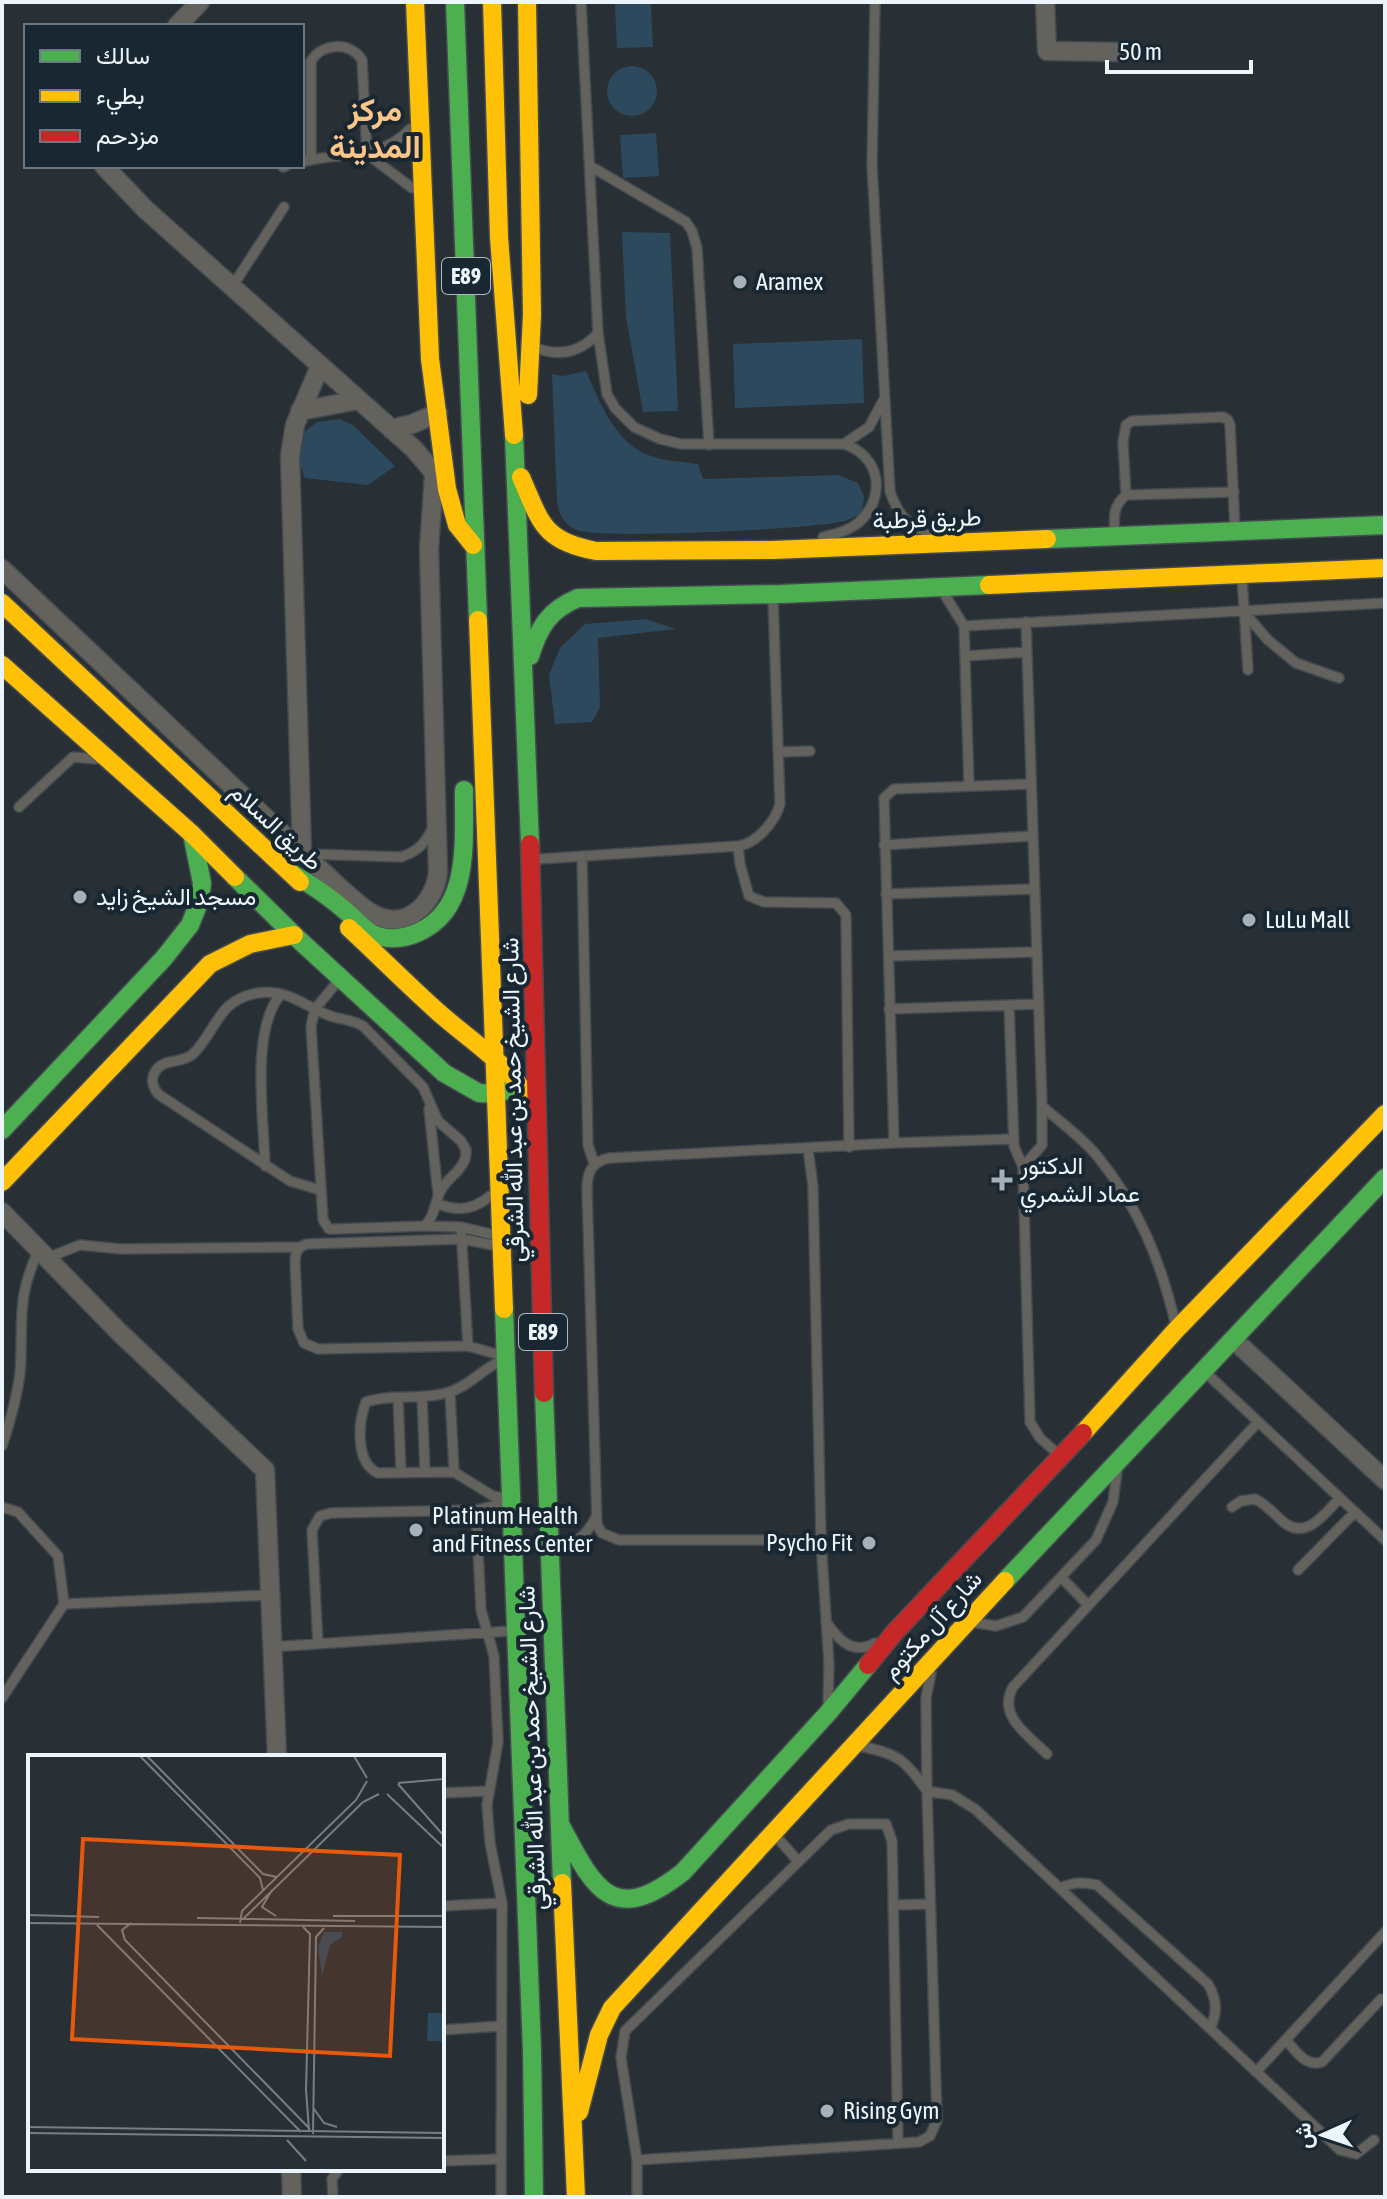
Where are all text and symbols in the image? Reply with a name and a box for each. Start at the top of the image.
legend [24,24,304,168]
scale bar [1107,24,1251,74]
text: 50 m [1119,38,1162,65]
text: سالك [96,42,150,69]
text: بطيء [96,82,145,115]
district label: مركز المدينة [329,91,421,166]
text: مزدحم [96,122,159,152]
road number: E89 [442,258,490,294]
place label: Aramex [756,268,823,295]
marker: Aramex [731,273,749,291]
street label: طريق قرطبة [872,503,982,536]
street label: طريق السلام [223,777,328,878]
place label: مسجد الشيخ زايد [96,883,256,914]
marker: مسجد الشيخ زايد [71,888,89,906]
place label: LuLu Mall [1265,906,1351,933]
marker: LuLu Mall [1240,911,1258,929]
street label: شارع الشيخ حمد بن عبد الله الشرقي [496,937,535,1263]
place label: الدكتور عماد الشمري [1019,1152,1140,1213]
marker: الدكتور عماد الشمري [991,1169,1013,1191]
road number: E89 [519,1314,567,1350]
place label: Platinum Health and Fitness Center [432,1502,593,1557]
marker: Platinum Health and Fitness Center [407,1521,425,1539]
place label: Psycho Fit [766,1529,853,1556]
marker: Psycho Fit [860,1534,878,1552]
street label: شارع آل مكتوم [876,1565,989,1686]
street label: شارع الشيخ حمد بن عبد الله الشرقي [512,1585,557,1911]
inset map [28,1755,444,2171]
north arrow [1283,2095,1363,2175]
place label: Rising Gym [843,2097,940,2124]
marker: Rising Gym [818,2102,836,2120]
text: ش [1289,2122,1318,2150]

